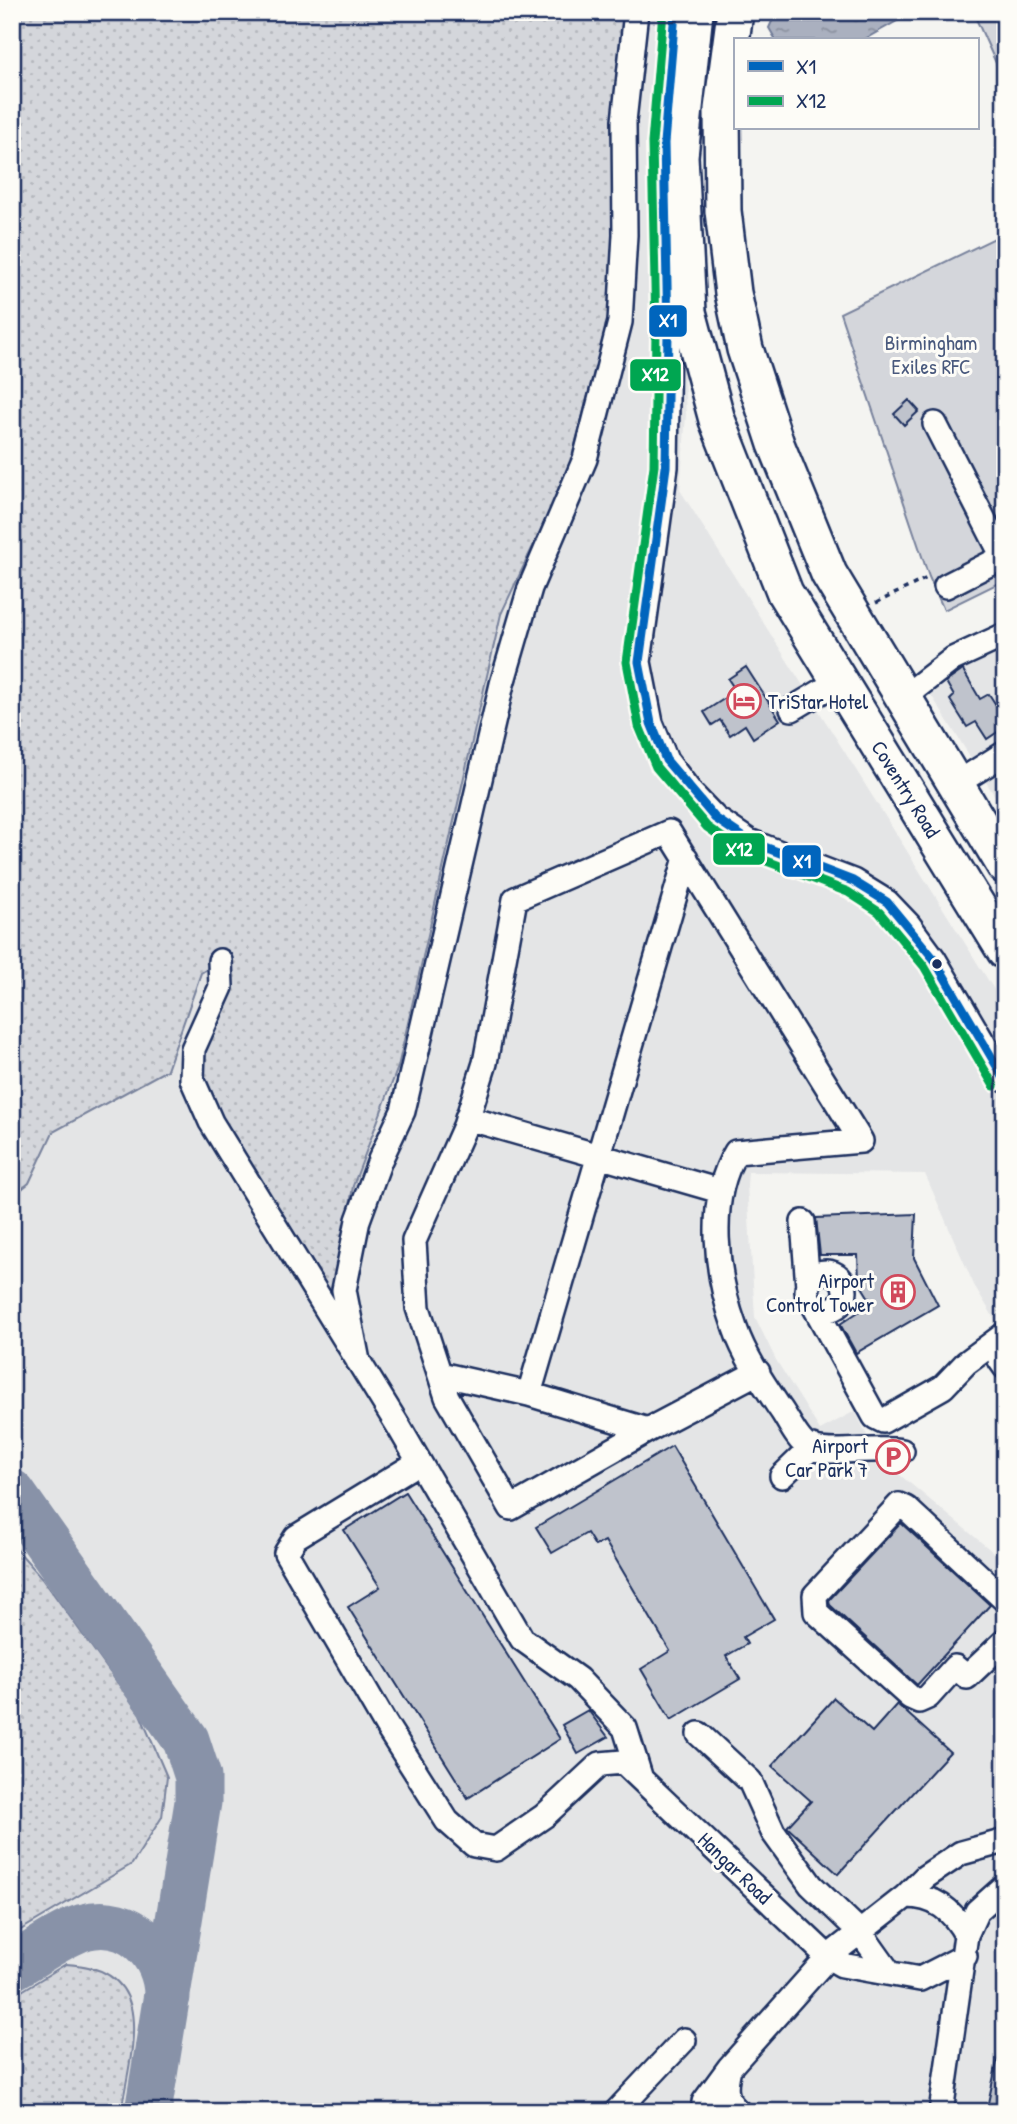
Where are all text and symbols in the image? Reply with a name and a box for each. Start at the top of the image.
legend [734,38,978,130]
text: X1 [796,52,816,81]
text: X12 [796,86,826,115]
line badge: X1 [648,304,688,338]
text: X1 [659,307,677,333]
park label: Birmingham Exiles RFC [885,328,977,381]
line badge: X12 [629,358,682,392]
text: X12 [641,361,669,387]
hotel icon: TriStar Hotel [725,682,763,720]
place label: TriStar Hotel [768,687,868,716]
street label: Coventry Road [865,735,947,843]
line badge: X12 [712,832,766,866]
text: X12 [725,836,753,862]
line badge: X1 [781,844,822,878]
text: X1 [793,848,811,874]
unlabelled marker [930,957,944,971]
place label: Airport Control Tower [766,1266,875,1319]
building icon: Airport Control Tower [879,1273,917,1311]
place label: Airport Car Park 7 [785,1431,869,1484]
parking icon: Airport Car Park 7 [874,1438,912,1476]
street label: Hangar Road [692,1825,778,1911]

